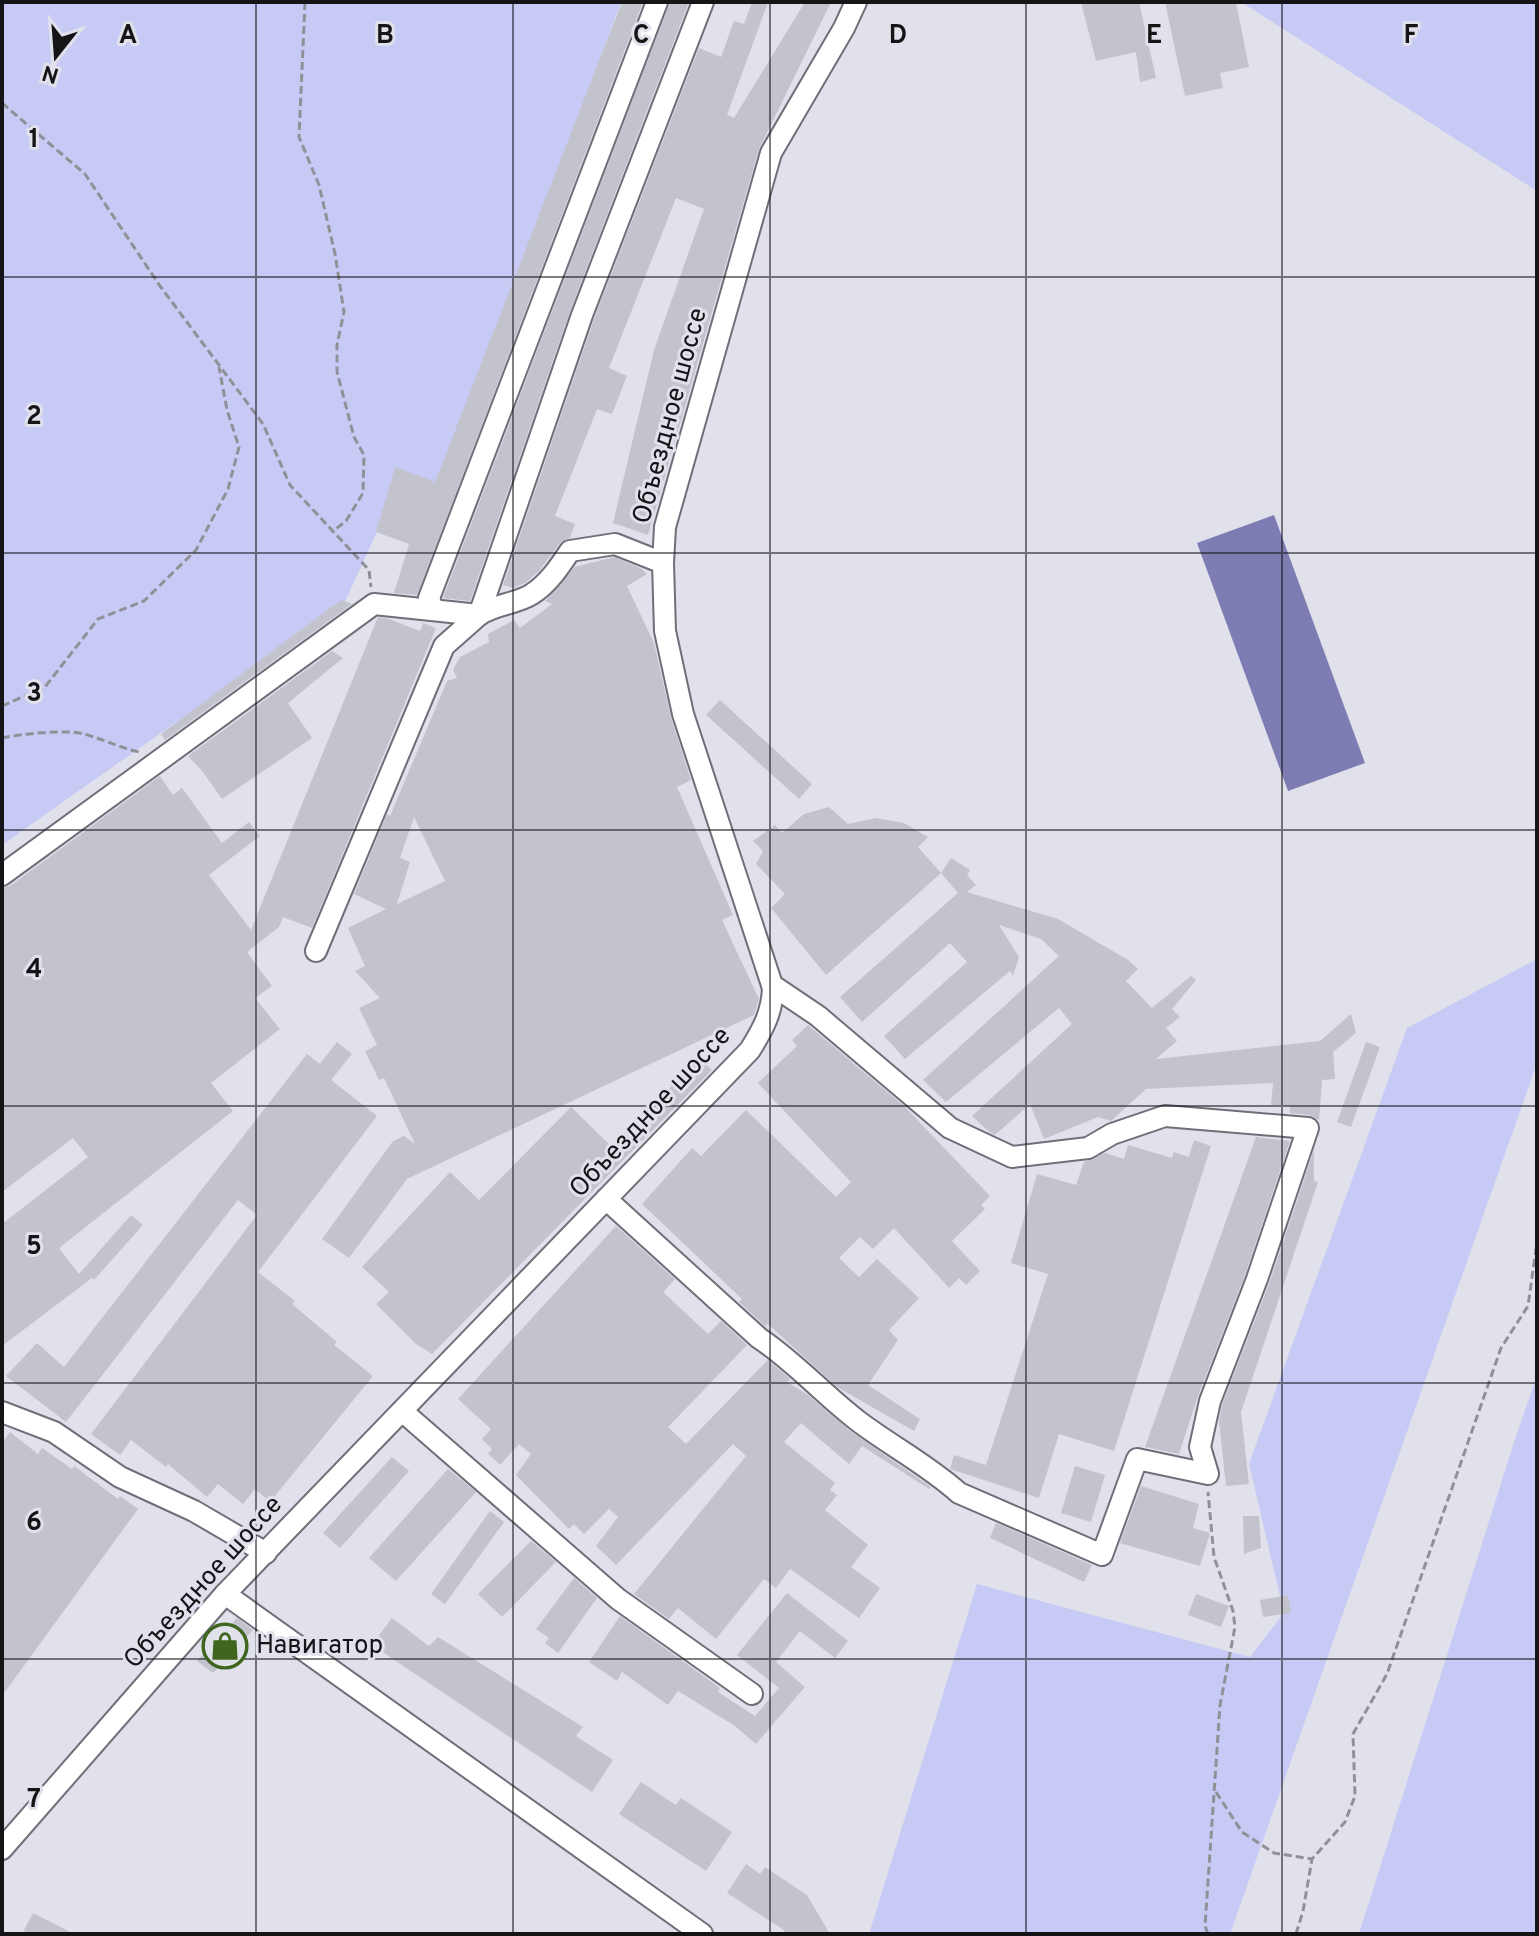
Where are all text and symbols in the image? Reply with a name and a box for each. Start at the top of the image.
north arrow [16,16,96,96]
text: A [119,20,137,53]
text: B [376,20,394,53]
text: C [633,20,649,53]
text: D [889,20,907,53]
text: E [1146,20,1162,53]
text: F [1404,20,1419,53]
text: N [39,58,62,88]
text: 1 [29,124,39,157]
street label: Объездное шоссе [626,304,716,528]
text: 2 [26,401,42,434]
text: 3 [26,678,42,711]
text: 4 [26,954,42,987]
street label: Объездное шоссе [563,1021,739,1205]
text: 5 [26,1231,42,1264]
street label: Объездное шоссе [117,1489,291,1677]
text: 6 [26,1507,42,1540]
shop icon: Навигатор [201,1622,249,1670]
place label: Навигатор [256,1630,383,1663]
text: 7 [27,1784,41,1817]

